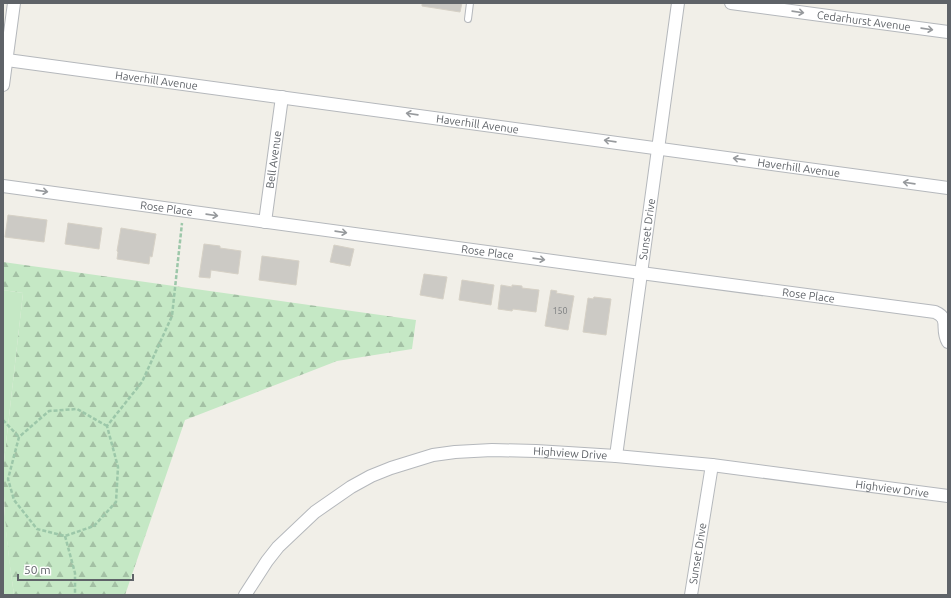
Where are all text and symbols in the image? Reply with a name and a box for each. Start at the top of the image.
one-way arrow [791,8,804,16]
street label: Cedarhurst Avenue [816,9,911,33]
one-way arrow [920,25,933,33]
street label: Haverhill Avenue [115,69,199,92]
one-way arrow [406,111,419,118]
street label: Haverhill Avenue [436,112,520,136]
street label: Bell Avenue [264,130,283,189]
one-way arrow [604,137,617,145]
one-way arrow [733,155,746,163]
street label: Haverhill Avenue [757,156,841,179]
one-way arrow [903,179,916,186]
one-way arrow [35,188,48,195]
street label: Sunset Drive [637,198,657,261]
street label: Rose Place [139,199,194,218]
one-way arrow [205,211,218,219]
one-way arrow [334,228,347,236]
street label: Rose Place [460,243,515,262]
one-way arrow [532,255,545,263]
street label: Rose Place [782,286,836,305]
house number: 150 [552,306,568,316]
street label: Highview Drive [533,445,608,461]
street label: Highview Drive [855,478,930,499]
street label: Sunset Drive [687,522,709,585]
scale bar [18,556,133,582]
text: 50 m [24,563,51,576]

